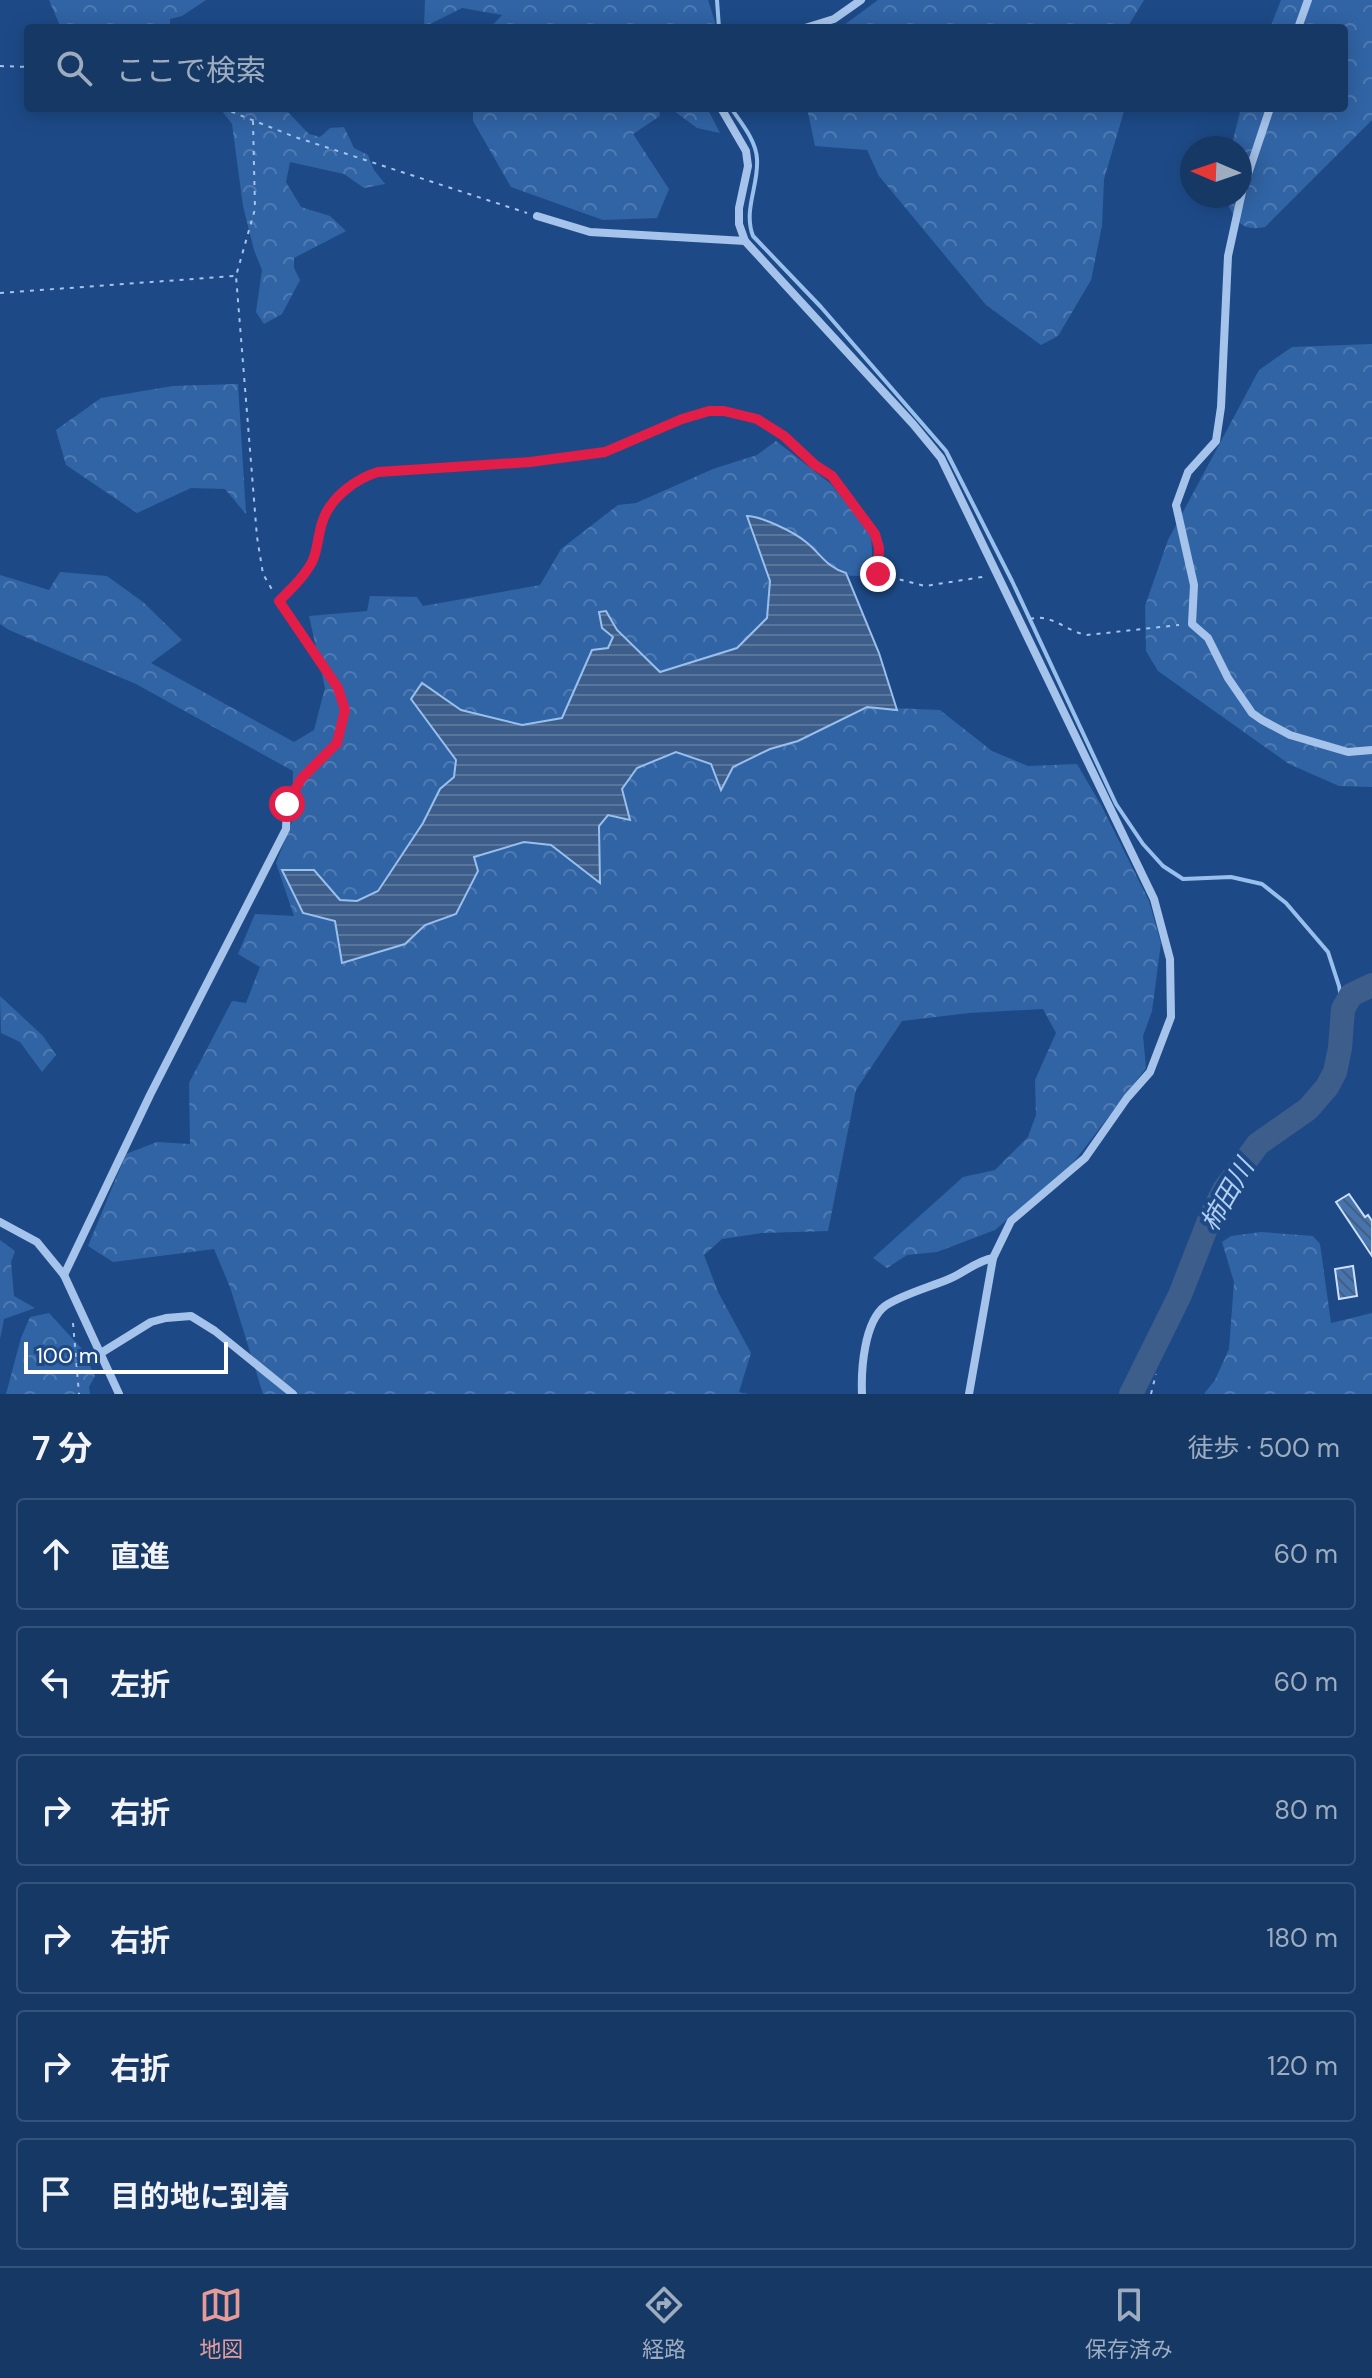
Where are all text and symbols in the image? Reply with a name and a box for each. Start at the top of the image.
search box [24,24,1348,112]
icon: search [52,46,96,90]
text: ここで検索 [116,51,266,90]
north arrow [1180,136,1252,208]
route end [860,556,896,592]
route start [269,786,305,822]
water label: 柿田川 [1193,1150,1263,1237]
scale bar [24,1338,228,1374]
text: 100 m [36,1341,98,1370]
text: 7 分 [32,1426,92,1471]
text: 徒歩 · 500 m [1188,1431,1340,1465]
icon: ahead [34,1532,78,1576]
text: 直進 [110,1537,170,1576]
text: 60 m [1274,1537,1338,1571]
icon: left [34,1660,78,1704]
text: 左折 [110,1665,170,1704]
text: 60 m [1274,1665,1338,1699]
icon: right [34,1788,78,1832]
text: 右折 [110,1793,170,1832]
text: 80 m [1274,1793,1338,1827]
icon: right [34,1916,78,1960]
text: 右折 [110,1921,170,1960]
text: 180 m [1266,1921,1338,1955]
icon: right [34,2044,78,2088]
text: 右折 [110,2049,170,2088]
text: 120 m [1267,2049,1338,2083]
icon: arrive [34,2172,78,2216]
text: 目的地に到着 [110,2177,290,2216]
tab: 地図 [199,2283,243,2364]
tab: 経路 [642,2283,686,2364]
tab: 保存済み [1085,2283,1173,2364]

